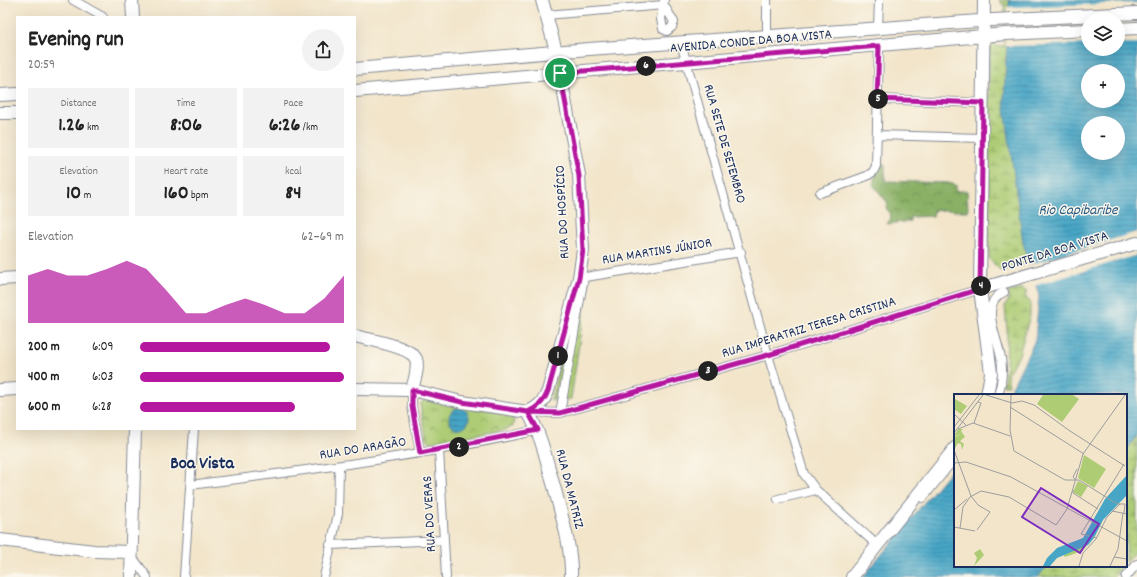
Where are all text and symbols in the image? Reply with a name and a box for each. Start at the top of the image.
map controls [1081,12,1125,160]
button: layers [1081,12,1125,56]
text: Evening run [28,25,124,56]
street label: AVENIDA CONDE DA BOA VISTA [669,25,833,59]
button: share [302,29,344,71]
text: 20:59 [28,56,55,75]
pin [543,56,577,90]
pin: 6 [636,56,656,76]
text: 6 [643,58,649,74]
icon: arrive [549,62,571,84]
button: + [1081,64,1125,108]
street label: RUA SETE DE SETEMBRO [697,82,751,206]
pin: 5 [868,89,888,109]
text: 5 [875,91,881,107]
text: Distance [61,96,97,112]
text: Time [177,96,195,112]
text: Pace [284,96,303,112]
text: 1.26 [58,112,84,140]
text: 8:06 [170,112,202,140]
text: 6:26 [269,112,300,140]
button: − [1081,116,1125,160]
text: km [84,120,99,136]
text: /km [300,120,318,136]
text: Elevation [60,164,98,180]
text: Heart rate [164,164,208,180]
text: kcal [285,164,302,180]
street label: RUA DO HOSPÍCIO [551,165,575,259]
text: 10 [66,180,81,208]
text: 160 [163,180,189,208]
text: 84 [285,180,301,208]
text: m [81,188,91,204]
text: bpm [189,188,209,204]
water label: Rio Capibaribe [1038,200,1119,222]
street label: PONTE DA BOA VISTA [999,226,1111,278]
text: Elevation [28,228,73,247]
text: 62–69 m [301,228,344,247]
street label: RUA MARTINS JÚNIOR [601,233,713,271]
pin: 4 [971,276,991,296]
text: 4 [979,278,983,294]
street label: RUA IMPERATRIZ TERESA CRISTINA [719,292,899,364]
text: 200 m [28,338,60,357]
text: 6:09 [92,338,114,357]
pin: 1 [548,346,568,366]
text: 1 [557,348,559,364]
pin: 3 [698,361,718,381]
text: 3 [706,363,710,379]
text: 400 m [28,368,59,387]
text: 6:03 [92,368,113,387]
inset map [954,394,1127,567]
text: 600 m [28,398,60,417]
text: 6:28 [92,398,111,417]
street label: RUA DO ARAGÃO [318,432,408,466]
pin: 2 [449,437,469,457]
text: 2 [457,439,461,455]
street label: RUA DA MATRIZ [549,447,589,532]
district label: Boa Vista [170,452,234,477]
street label: RUA DO VERAS [418,475,442,553]

